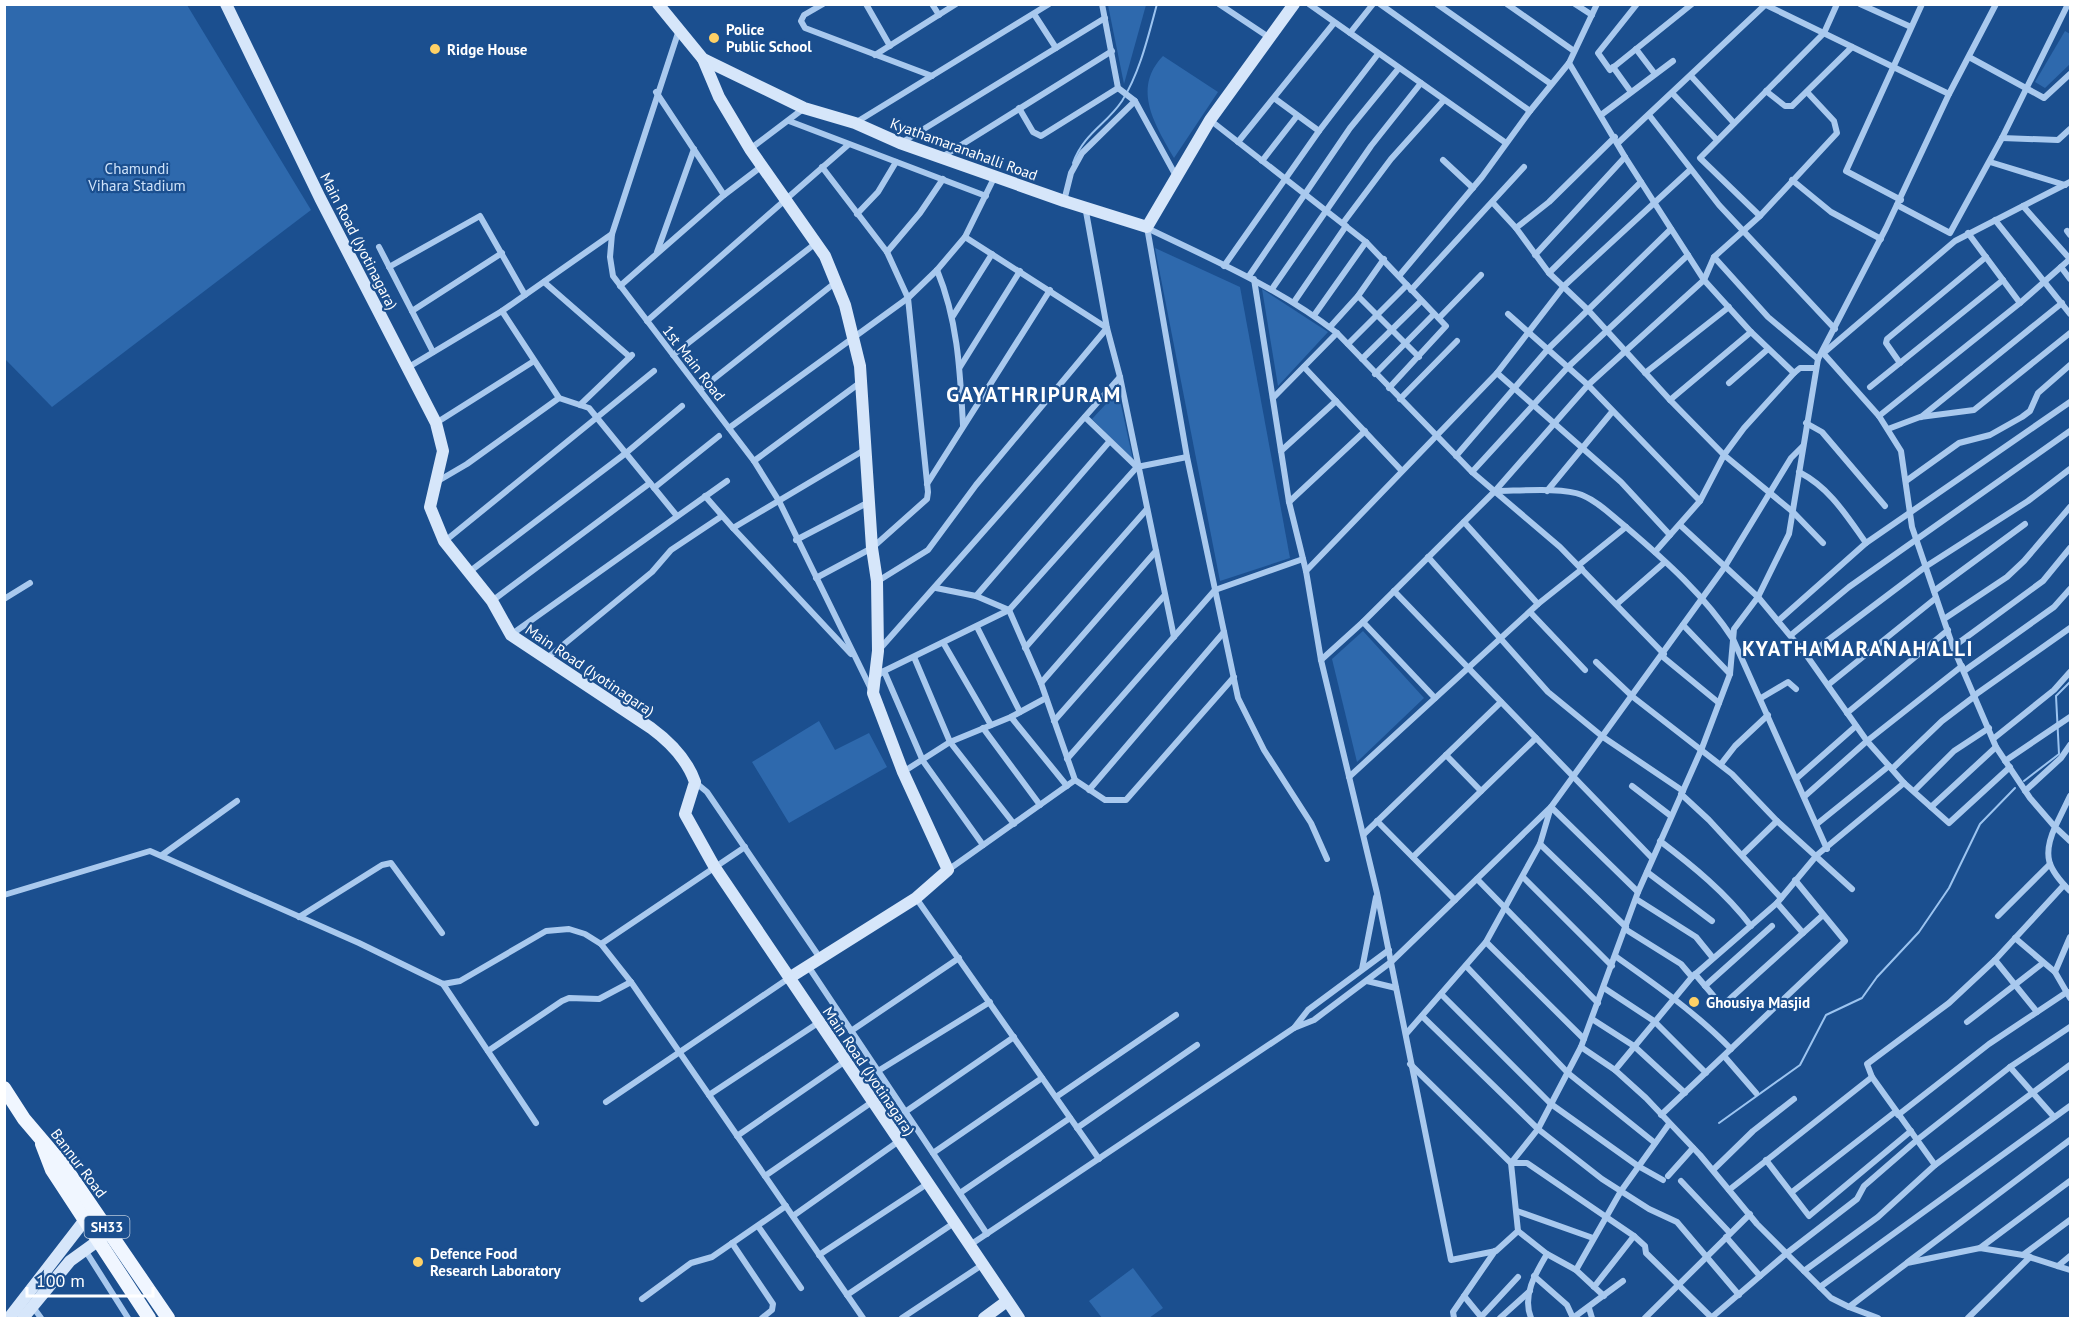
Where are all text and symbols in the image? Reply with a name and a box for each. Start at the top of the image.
place label: Police Public School [726,20,812,56]
marker: Police Public School [707,31,721,45]
place label: Ridge House [447,40,528,59]
marker: Ridge House [428,42,442,56]
street label: Kyathamaranahalli Road [888,113,1040,185]
park label: Chamundi Vihara Stadium [87,159,186,195]
street label: Main Road (Jyotinagara) [316,169,402,313]
street label: 1st Main Road [659,321,729,405]
district label: GAYATHRIPURAM [946,381,1122,408]
street label: Main Road (Jyotinagara) [522,620,658,720]
district label: KYATHAMARANAHALLI [1742,635,1974,662]
place label: Ghousiya Masjid [1706,993,1810,1012]
marker: Ghousiya Masjid [1687,995,1701,1009]
street label: Main Road (Jyotinagara) [819,1003,919,1139]
street label: Bannur Road [47,1125,111,1201]
road number: SH33 [84,1216,130,1238]
place label: Defence Food Research Laboratory [430,1244,561,1280]
marker: Defence Food Research Laboratory [411,1255,425,1269]
scale bar [27,1260,153,1298]
text: 100 m [36,1269,85,1292]

